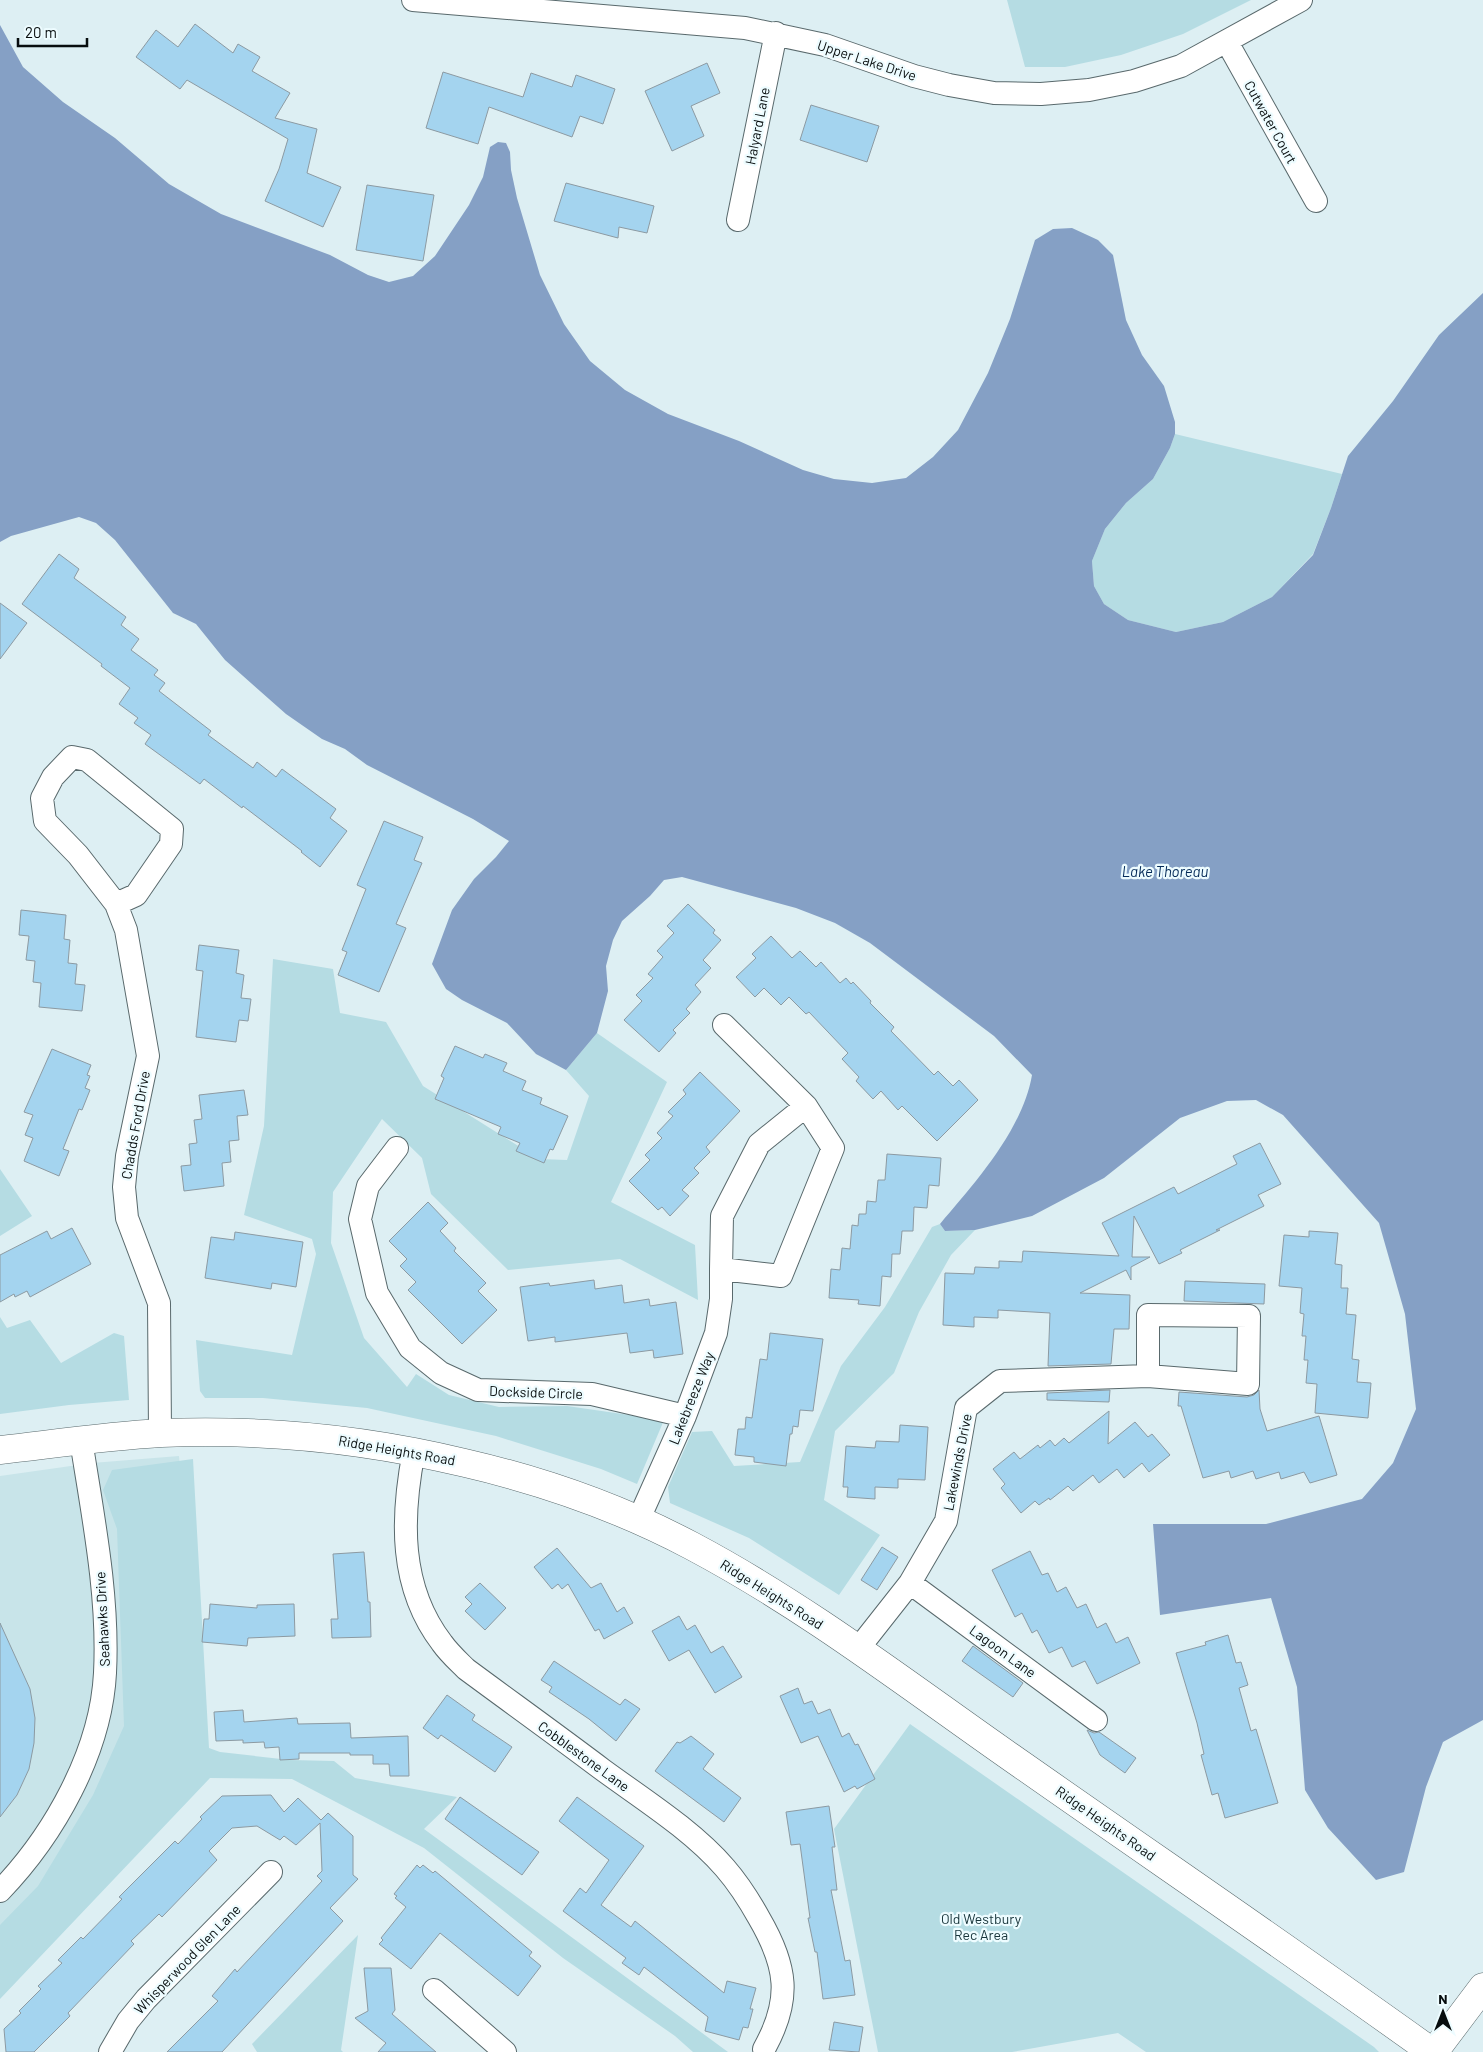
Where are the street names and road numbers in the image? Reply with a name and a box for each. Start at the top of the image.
street label: Upper Lake Drive [815,36,919,84]
street label: Cutwater Court [1241,77,1301,167]
street label: Halyard Lane [741,86,773,166]
street label: Chadds Ford Drive [117,1069,153,1181]
street label: Lakebreeze Way [665,1349,718,1447]
street label: Dockside Circle [489,1382,583,1402]
street label: Lakewinds Drive [939,1412,975,1512]
street label: Ridge Heights Road [337,1431,457,1469]
street label: Ridge Heights Road [717,1555,827,1633]
street label: Seahawks Drive [91,1571,113,1667]
street label: Lagoon Lane [966,1621,1040,1681]
street label: Cobblestone Lane [535,1717,633,1795]
street label: Ridge Heights Road [1053,1782,1159,1864]
street label: Whisperwood Glen Lane [130,1901,244,2017]

